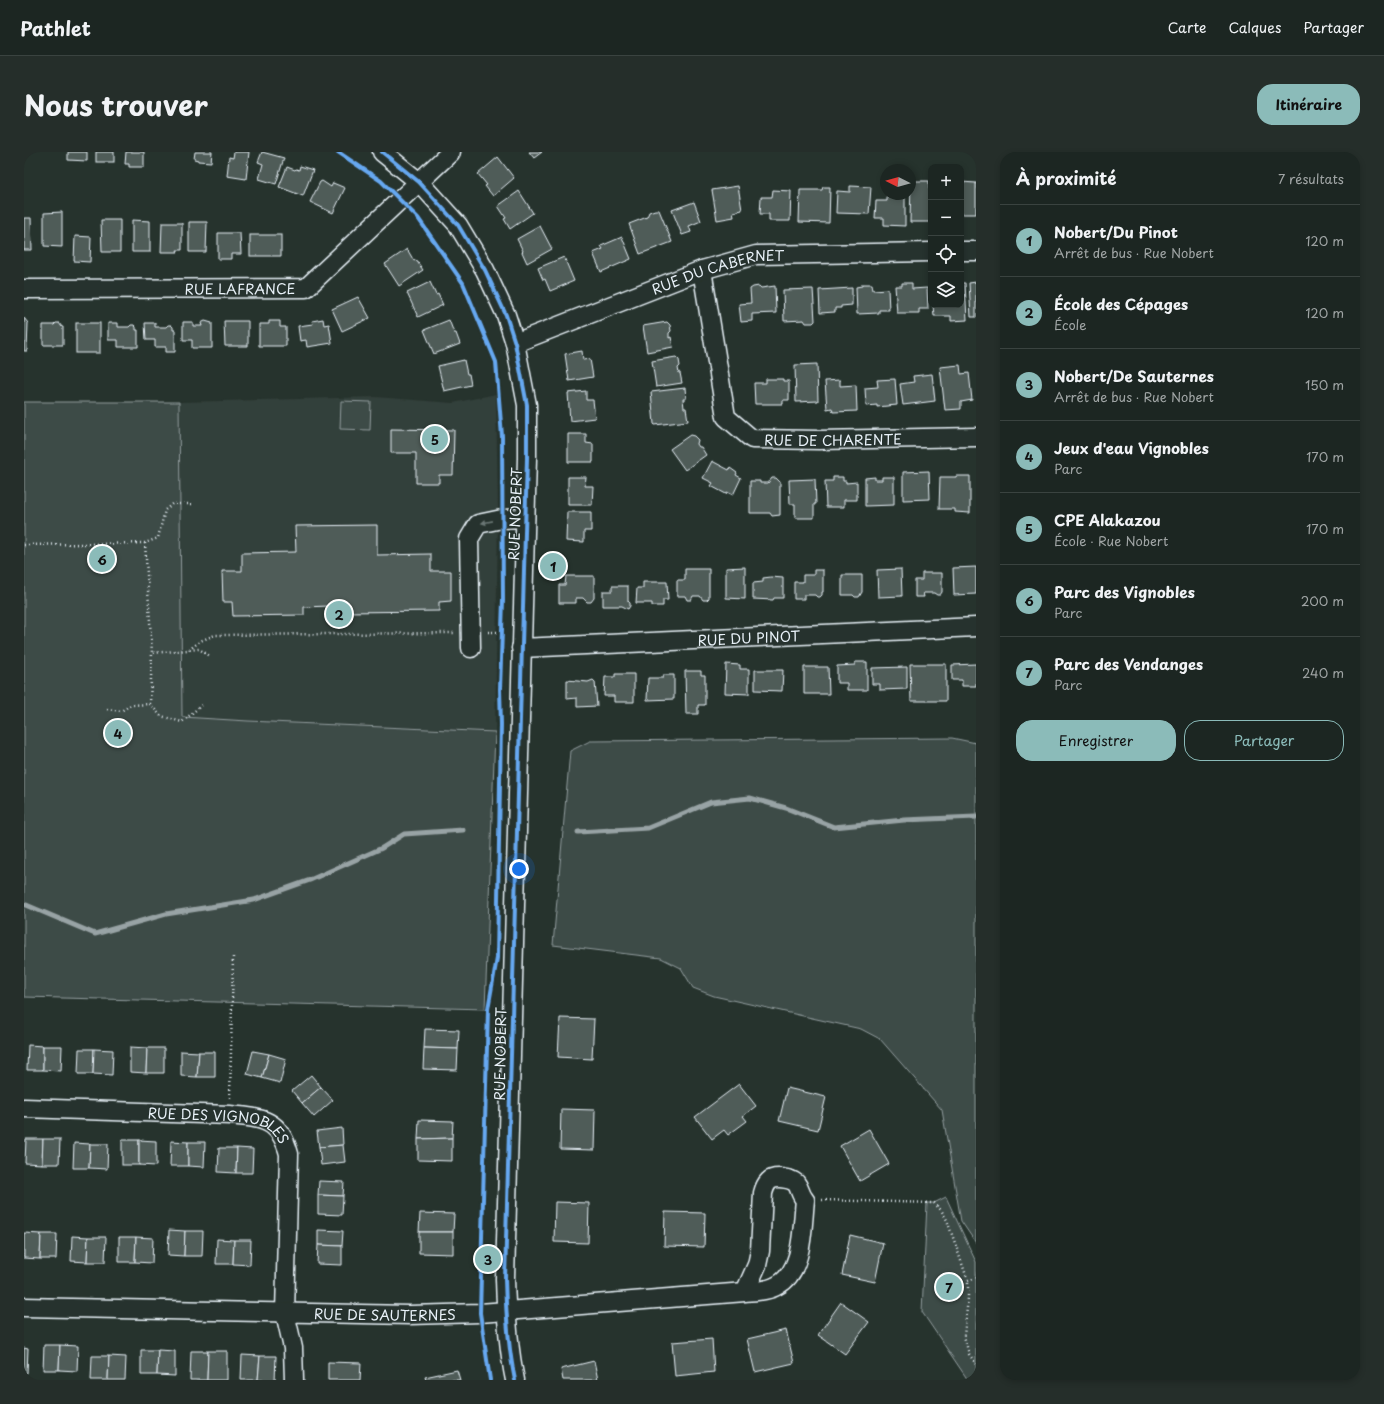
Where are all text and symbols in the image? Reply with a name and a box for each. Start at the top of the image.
text: Pathlet [20,14,91,42]
text: Carte [1168,17,1207,38]
text: Calques [1229,17,1281,38]
text: Partager [1303,17,1364,38]
text: Nous trouver [24,83,208,126]
button: Itinéraire [1257,84,1360,125]
north arrow [880,164,916,200]
map controls [928,164,964,308]
button: + [928,164,964,200]
text: À proximité [1016,165,1116,191]
text: 7 résultats [1278,169,1344,188]
button: − [928,200,964,236]
text: Nobert/Du Pinot [1054,220,1178,243]
text: 1 [1026,231,1032,250]
text: 120 m [1305,231,1344,250]
button: locate [928,236,964,272]
text: Arrêt de bus · Rue Nobert [1054,243,1214,262]
street label: RUE DU CABERNET [648,244,785,299]
button: layers [928,272,964,308]
street label: RUE LAFRANCE [185,278,296,299]
text: École des Cépages [1054,292,1188,315]
text: 2 [1024,303,1034,322]
text: 120 m [1305,303,1344,322]
text: École [1054,315,1086,334]
text: Nobert/De Sauternes [1054,364,1214,387]
text: 3 [1025,375,1033,394]
text: 150 m [1305,375,1344,394]
text: Arrêt de bus · Rue Nobert [1054,387,1214,406]
pin: 5 [422,424,448,454]
street label: RUE DE CHARENTE [764,428,902,451]
text: Jeux d'eau Vignobles [1054,436,1209,459]
text: 4 [1025,447,1033,466]
text: 170 m [1306,447,1344,466]
text: Parc [1054,459,1082,478]
street label: RUE NOBERT [503,467,527,561]
text: CPE Alakazou [1054,508,1161,531]
text: 5 [1025,519,1033,538]
text: 170 m [1306,519,1344,538]
one-way arrow [481,520,493,526]
text: École · Rue Nobert [1054,531,1168,550]
pin: 6 [89,544,115,574]
pin: 1 [540,551,566,581]
text: Parc des Vignobles [1054,580,1195,603]
text: 6 [1024,591,1034,610]
text: 200 m [1301,591,1344,610]
pin: 2 [326,599,352,629]
text: Parc [1054,603,1082,622]
street label: RUE DU PINOT [697,625,801,650]
text: Parc des Vendanges [1054,652,1203,675]
text: 7 [1025,663,1033,682]
text: 240 m [1302,663,1344,682]
text: Parc [1054,675,1082,694]
pin: 4 [105,718,131,748]
button: Enregistrer [1016,720,1176,761]
button: Partager [1184,720,1344,761]
your location [509,859,529,879]
street label: RUE NOBERT [489,1007,511,1101]
street label: RUE DES VIGNOBLES [147,1102,295,1147]
pin: 3 [475,1244,501,1274]
pin: 7 [936,1272,962,1302]
street label: RUE DE SAUTERNES [314,1303,456,1326]

